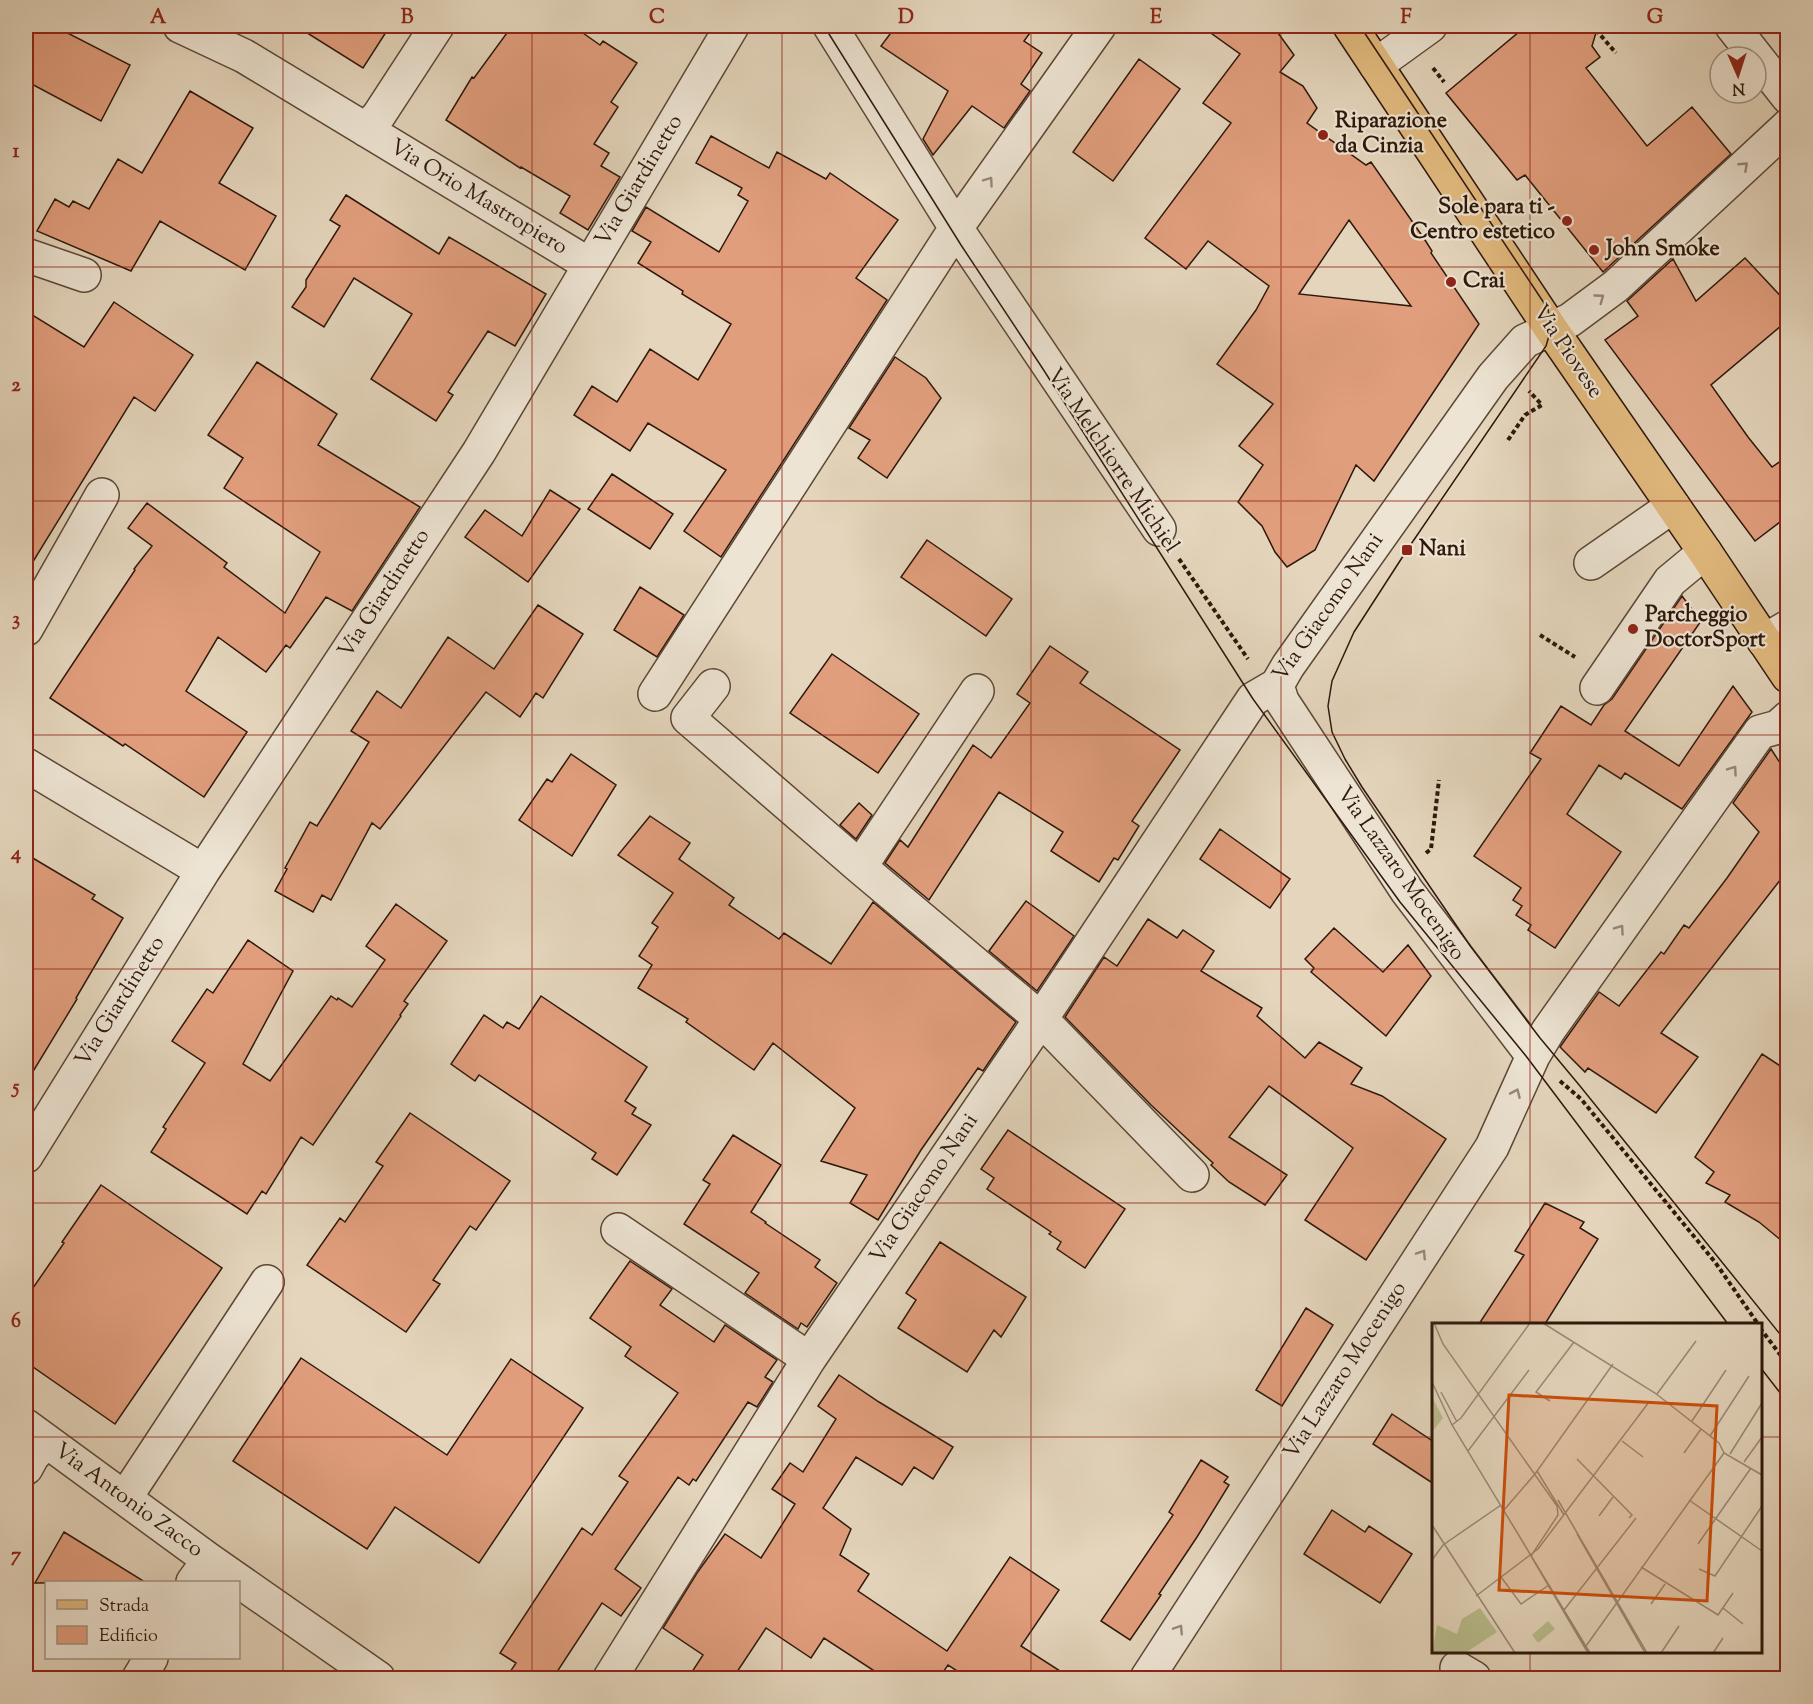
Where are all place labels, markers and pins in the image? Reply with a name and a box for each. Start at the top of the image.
place label: Riparazione da Cinzia [1335,106,1447,163]
marker: Riparazione da Cinzia [1316,128,1330,142]
place label: Sole para ti - Centro estetico [1410,192,1555,249]
marker: Sole para ti - Centro estetico [1560,214,1574,228]
place label: John Smoke [1604,234,1720,266]
marker: John Smoke [1587,243,1601,257]
place label: Crai [1463,266,1506,298]
marker: Crai [1444,275,1458,289]
place label: Nani [1419,534,1467,566]
marker: Nani [1400,543,1414,557]
place label: Parcheggio DoctorSport [1645,600,1766,657]
marker: Parcheggio DoctorSport [1626,622,1640,636]

